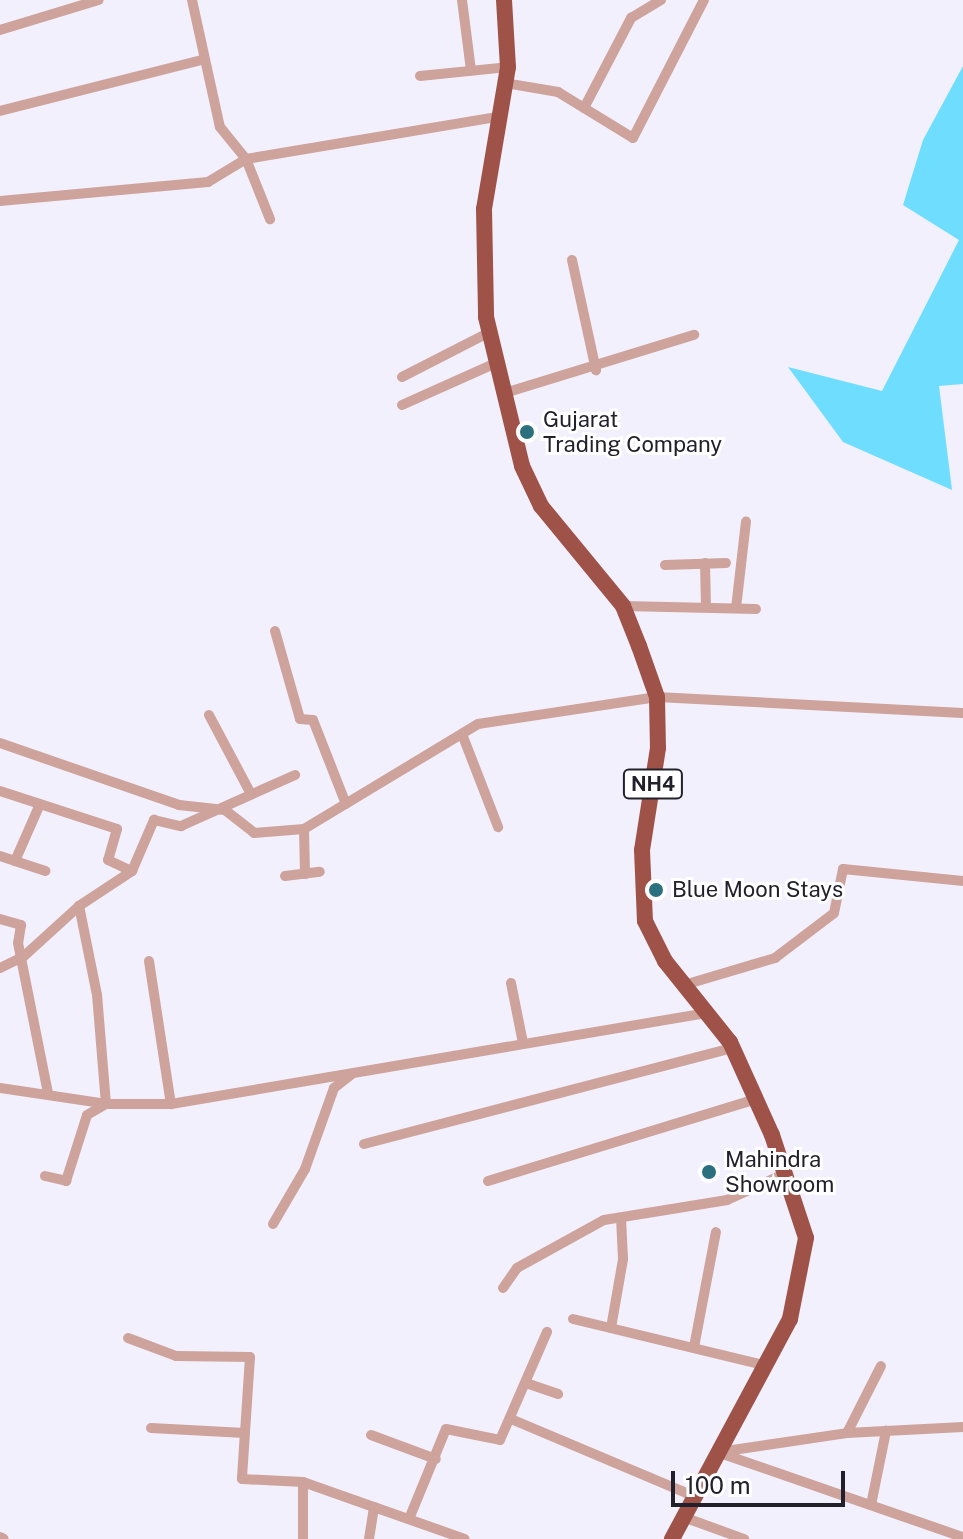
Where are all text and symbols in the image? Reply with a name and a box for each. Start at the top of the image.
place label: Gujarat Trading Company [543,406,722,458]
marker: Gujarat Trading Company [518,423,536,441]
road number: NH4 [621,768,685,800]
place label: Blue Moon Stays [672,877,843,903]
marker: Blue Moon Stays [647,881,665,899]
place label: Mahindra Showroom [725,1146,834,1198]
marker: Mahindra Showroom [700,1163,718,1181]
scale bar [675,1455,849,1505]
text: 100 m [685,1471,751,1499]

